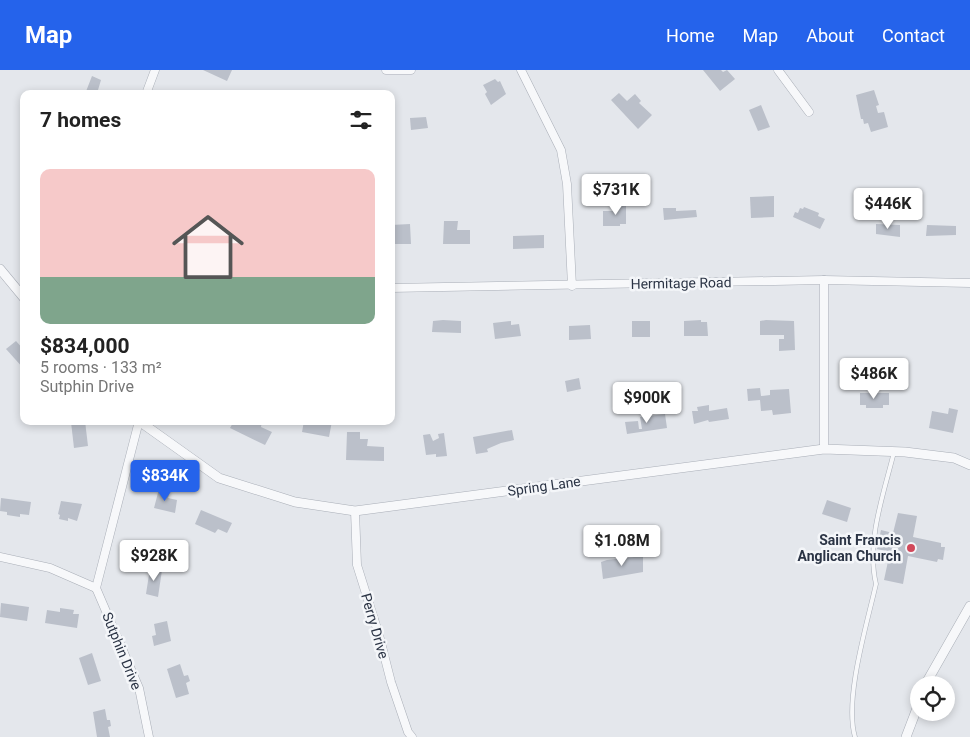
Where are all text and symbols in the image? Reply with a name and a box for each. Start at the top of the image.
text: Map [25,21,72,49]
text: Home [666,25,715,46]
text: Map [743,25,778,46]
text: About [806,25,854,46]
text: Contact [882,25,945,46]
icon: filters [347,106,375,134]
text: 7 homes [40,108,121,132]
pin: $731K [581,174,651,216]
text: $731K [593,180,639,199]
pin: $446K [853,188,923,230]
text: $446K [865,194,911,213]
icon: home [163,202,253,292]
street label: Hermitage Road [630,274,732,292]
text: $834,000 [40,334,130,358]
text: 5 rooms · 133 m² [40,358,162,377]
pin: $486K [839,358,909,400]
text: $486K [851,364,897,383]
text: Sutphin Drive [40,377,134,396]
pin: $900K [612,382,682,424]
text: $900K [624,388,670,407]
pin: $834K [130,460,200,502]
text: $834K [142,466,188,485]
street label: Spring Lane [506,473,582,499]
pin: $1.08M [581,524,663,567]
text: $1.08M [594,531,650,550]
place label: Saint Francis Anglican Church [797,532,901,564]
pin: $928K [119,540,189,582]
marker: Saint Francis Anglican Church [905,542,917,554]
text: $928K [131,546,177,565]
street label: Perry Drive [358,591,392,661]
street label: Sutphin Drive [99,610,145,692]
map controls [910,676,955,721]
button: locate [910,676,955,721]

